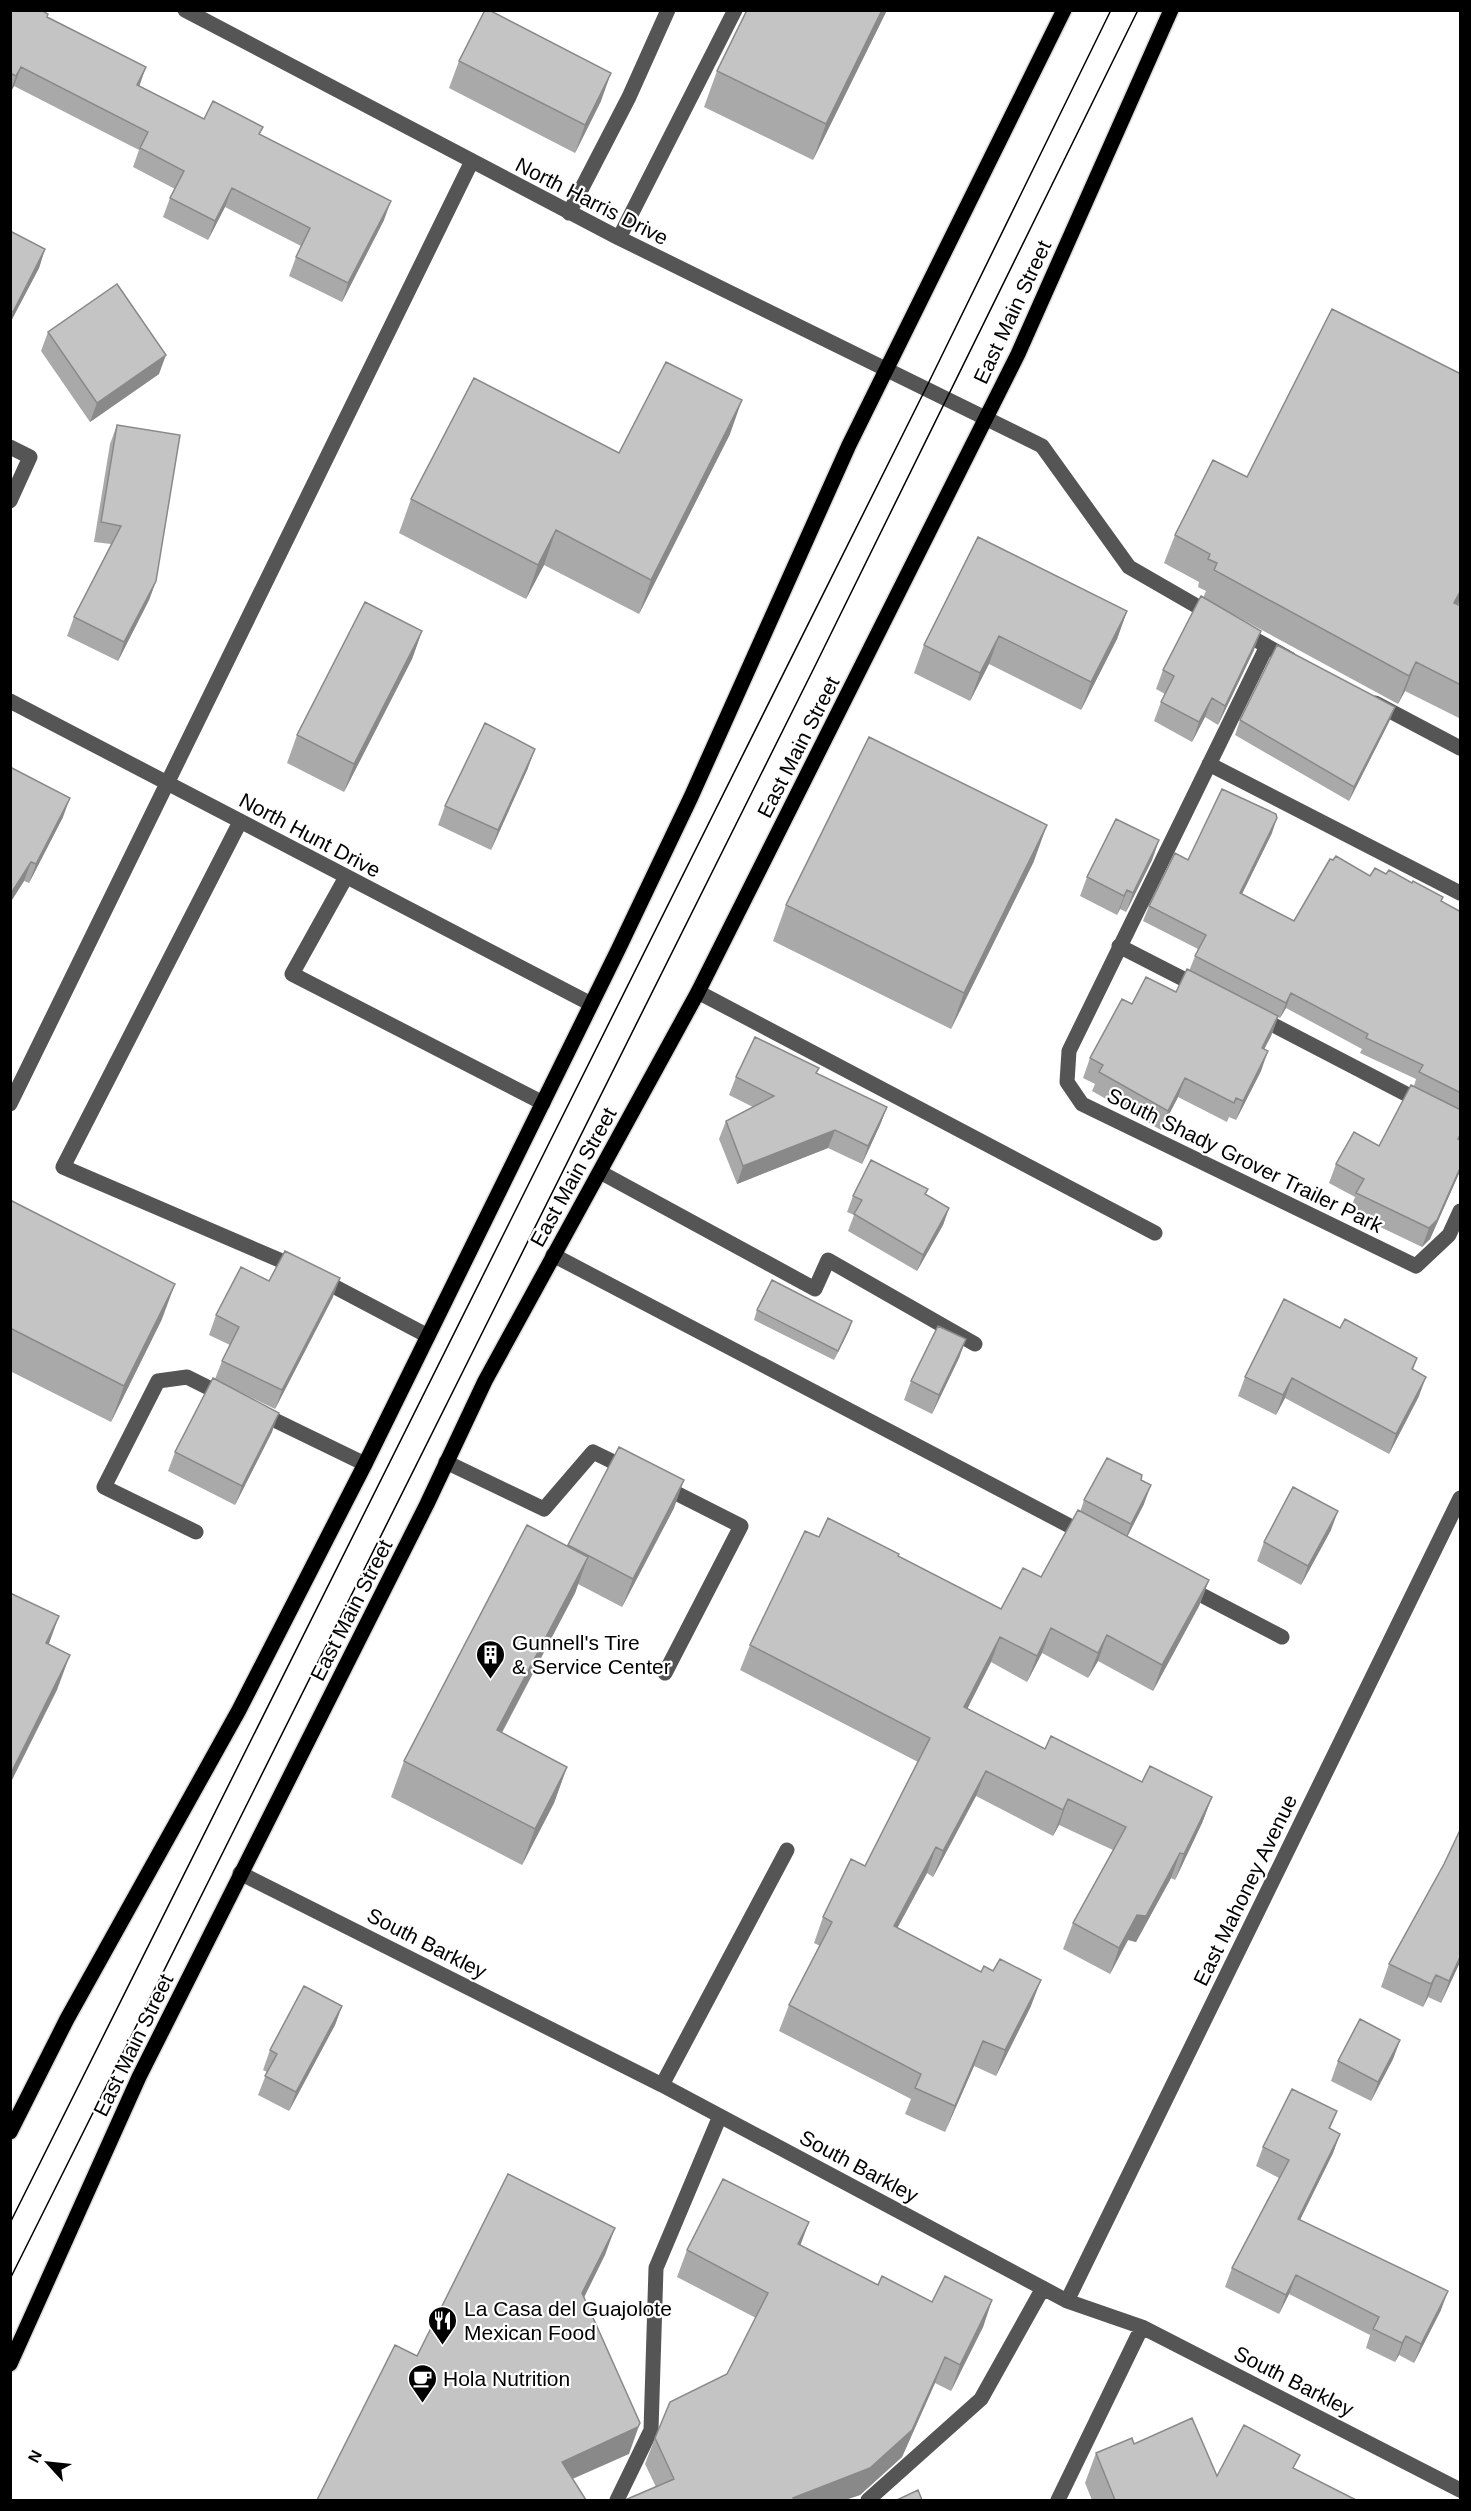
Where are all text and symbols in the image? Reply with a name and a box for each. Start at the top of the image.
street label: North Harris Drive [512,153,672,249]
street label: East Main Street [969,237,1055,387]
street label: East Main Street [753,672,844,821]
street label: North Hunt Drive [236,788,384,882]
street label: South Shady Grover Trailer Park [1104,1083,1387,1237]
street label: East Main Street [525,1103,621,1250]
street label: East Main Street [306,1535,397,1684]
place label: Gunnell's Tire & Service Center [512,1631,671,1678]
building icon: Gunnell's Tire & Service Center [475,1638,507,1680]
street label: East Mahoney Avenue [1189,1791,1301,1989]
street label: South Barkley [364,1903,491,1983]
street label: East Main Street [89,1970,177,2120]
street label: South Barkley [796,2125,923,2207]
place label: La Casa del Guajolote Mexican Food [464,2297,672,2344]
restaurant icon: La Casa del Guajolote Mexican Food [427,2304,459,2346]
street label: South Barkley [1231,2341,1358,2421]
cafe icon: Hola Nutrition [406,2362,438,2404]
place label: Hola Nutrition [443,2367,570,2390]
north arrow [18,2433,78,2493]
text: N [25,2447,45,2465]

